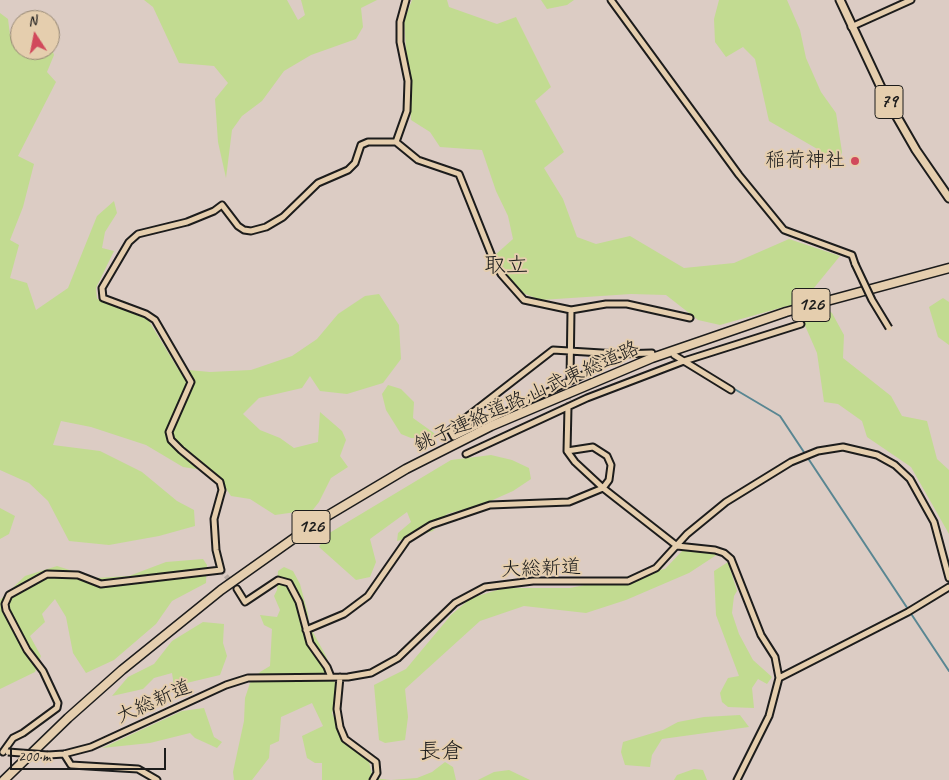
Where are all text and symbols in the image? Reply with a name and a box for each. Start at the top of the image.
north arrow [10,10,60,60]
text: N [26,12,38,30]
road number: 79 [875,85,903,118]
place label: 稲荷神社 [765,149,845,173]
marker: 稲荷神社 [849,155,861,167]
district label: 取立 [484,253,528,279]
road number: 126 [792,288,830,322]
street label: 銚子連絡道路;山武東総道路 [411,336,643,458]
road number: 126 [292,511,330,544]
street label: 大総新道 [501,556,581,582]
street label: 大総新道 [113,675,195,729]
scale bar [12,738,169,770]
district label: 長倉 [419,739,463,765]
text: 200 m [18,747,50,766]

